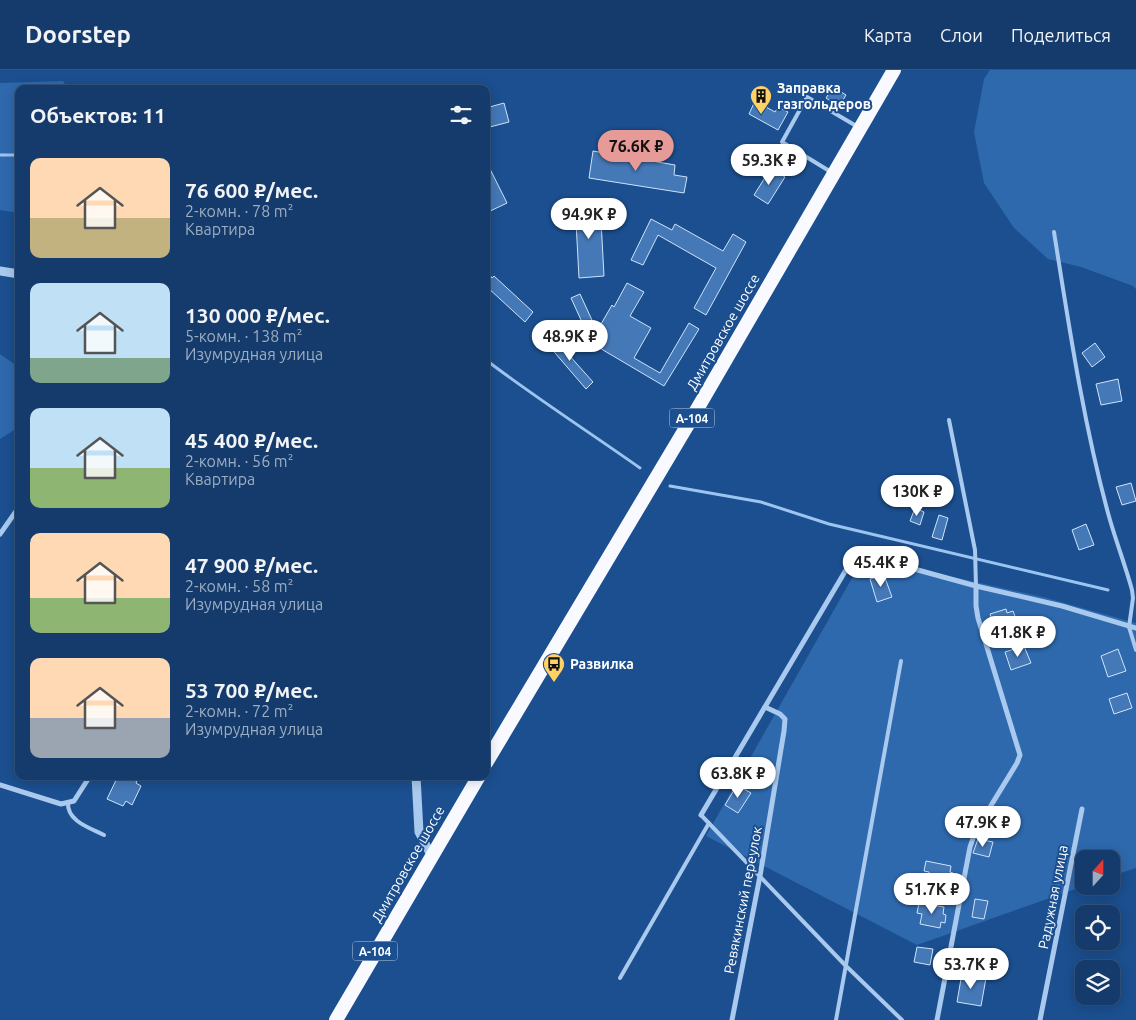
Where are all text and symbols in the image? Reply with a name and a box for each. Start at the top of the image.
text: Doorstep [25,21,131,48]
text: Карта [864,25,912,45]
text: Слои [940,25,983,45]
text: Поделиться [1011,25,1111,45]
place label: Заправка газгольдеров [777,80,871,112]
building icon: Заправка газгольдеров [749,84,773,115]
icon: filters [447,101,475,129]
text: Объектов: 11 [30,103,166,127]
pin: 76.6K ₽ [590,129,682,172]
text: 76.6K ₽ [609,137,663,155]
pin: 59.3K ₽ [723,144,815,186]
text: 59.3K ₽ [742,151,796,169]
icon: home [70,178,130,238]
text: 76 600 ₽/мес. [185,178,318,202]
pin: 94.9K ₽ [543,198,635,240]
text: 2-комн. · 78 m² [185,202,293,220]
text: 94.9K ₽ [562,205,616,223]
text: Квартира [185,220,255,238]
street label: Дмитровское шоссе [683,271,763,393]
icon: home [70,303,130,363]
text: 130 000 ₽/мес. [185,303,330,327]
pin: 48.9K ₽ [524,320,616,362]
text: 5-комн. · 138 m² [185,327,302,345]
text: 48.9K ₽ [543,327,597,345]
text: Изумрудная улица [185,345,323,363]
road number: А-104 [670,408,714,428]
icon: home [70,428,130,488]
text: 45 400 ₽/мес. [185,428,318,452]
text: 2-комн. · 56 m² [185,452,293,470]
text: Квартира [185,470,255,488]
pin: 130K ₽ [876,474,958,517]
text: 130K ₽ [892,482,942,500]
pin: 45.4K ₽ [835,546,927,588]
icon: home [70,553,130,613]
text: 47 900 ₽/мес. [185,553,318,577]
text: 45.4K ₽ [854,553,908,571]
text: 2-комн. · 58 m² [185,577,293,595]
text: Изумрудная улица [185,595,323,613]
pin: 41.8K ₽ [972,616,1064,658]
text: 41.8K ₽ [991,623,1045,641]
bus stop icon: Развилка [542,652,566,683]
place label: Развилка [570,656,634,672]
icon: home [70,678,130,738]
text: 53 700 ₽/мес. [185,678,318,702]
text: 2-комн. · 72 m² [185,702,293,720]
text: Изумрудная улица [185,720,323,738]
pin: 63.8K ₽ [692,756,784,799]
text: 63.8K ₽ [711,764,765,782]
street label: Дмитровское шоссе [368,803,448,925]
pin: 47.9K ₽ [937,806,1029,848]
text: 47.9K ₽ [956,813,1010,831]
street label: Ревякинский переулок [721,825,765,975]
street label: Радужная улица [1035,844,1071,950]
north arrow [1075,850,1120,895]
map controls [1075,850,1120,1005]
pin: 51.7K ₽ [886,872,978,915]
text: 51.7K ₽ [905,880,959,898]
button: locate [1075,905,1120,950]
road number: А-104 [352,941,398,960]
pin: 53.7K ₽ [925,948,1017,990]
text: 53.7K ₽ [944,955,998,973]
button: layers [1075,960,1120,1005]

